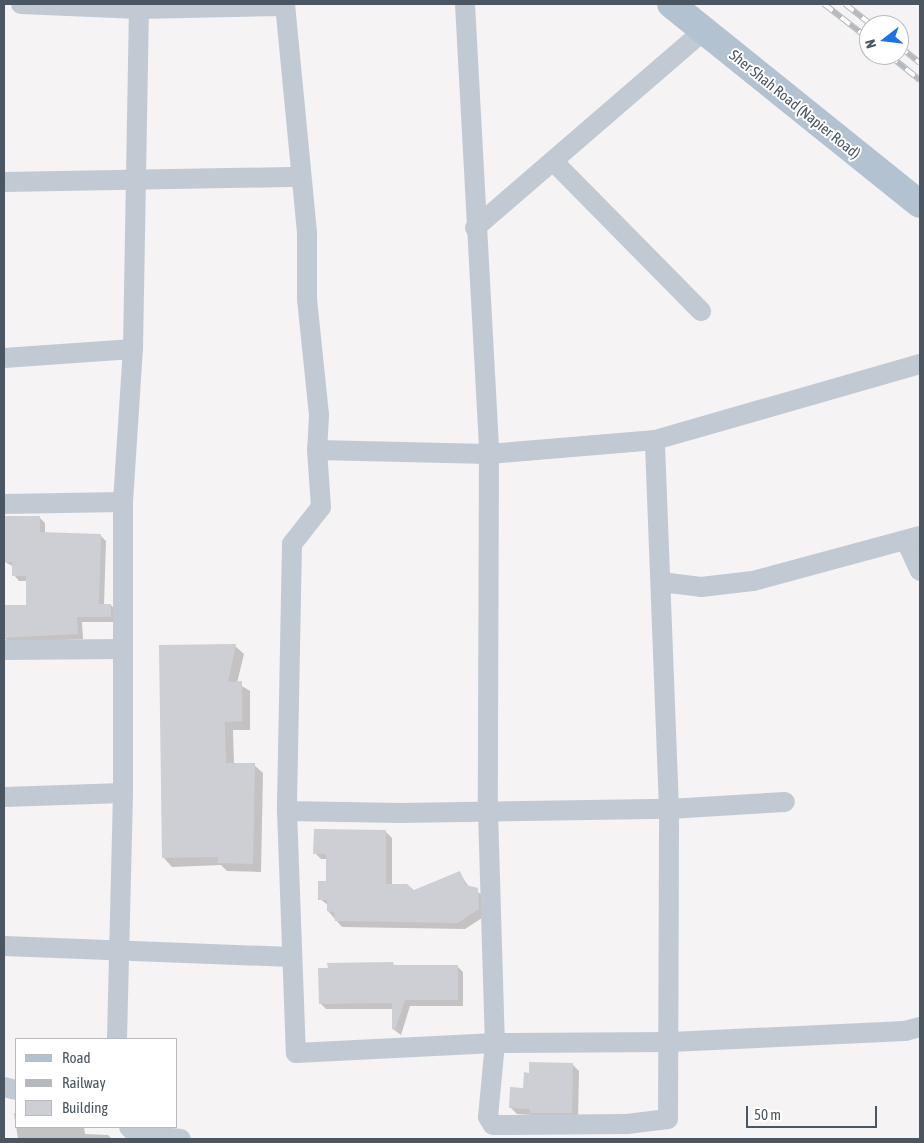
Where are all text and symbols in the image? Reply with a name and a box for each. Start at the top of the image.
north arrow [859,15,909,65]
text: N [862,38,879,50]
street label: Sher Shah Road (Napier Road) [726,46,864,162]
legend [15,1038,178,1128]
text: Road [62,1049,91,1066]
text: Railway [62,1074,106,1091]
scale bar [749,1096,880,1128]
text: Building [62,1099,108,1116]
text: 50 m [754,1106,781,1123]

